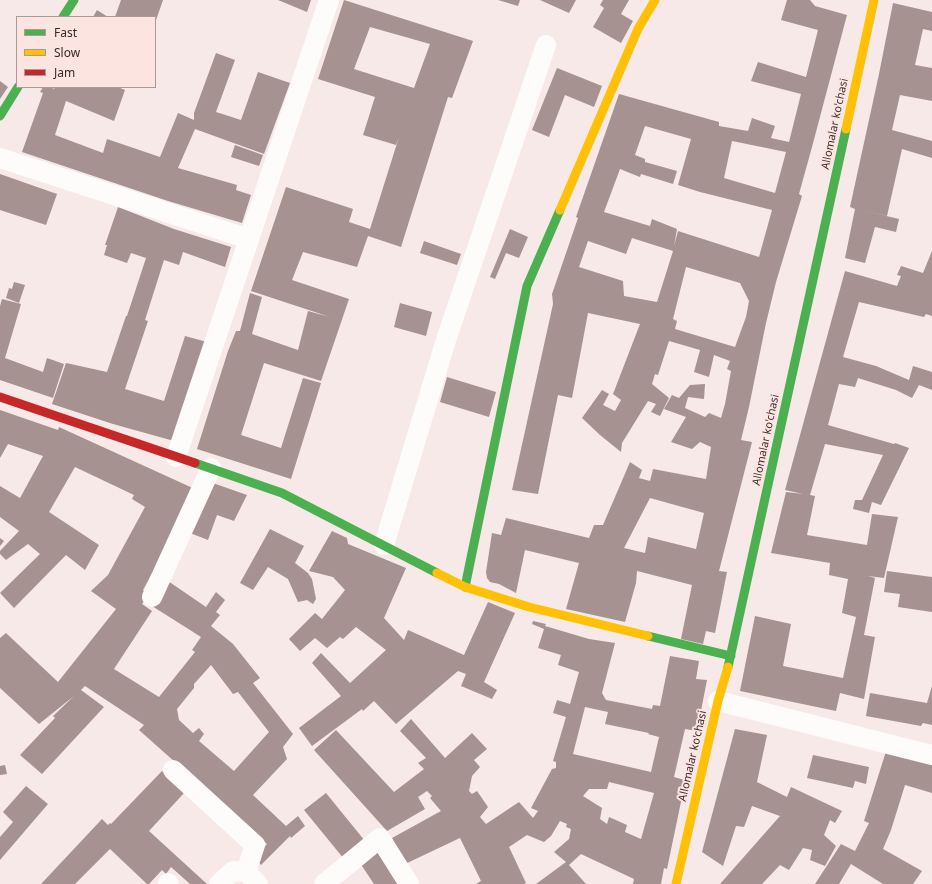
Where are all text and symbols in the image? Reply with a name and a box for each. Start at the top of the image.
legend [16,16,156,88]
text: Fast [54,24,77,41]
text: Slow [54,44,80,61]
text: Jam [54,64,75,81]
street label: Allomalar ko'chasi [819,77,851,171]
street label: Allomalar ko'chasi [750,393,782,487]
street label: Allomalar ko'chasi [676,709,710,803]

